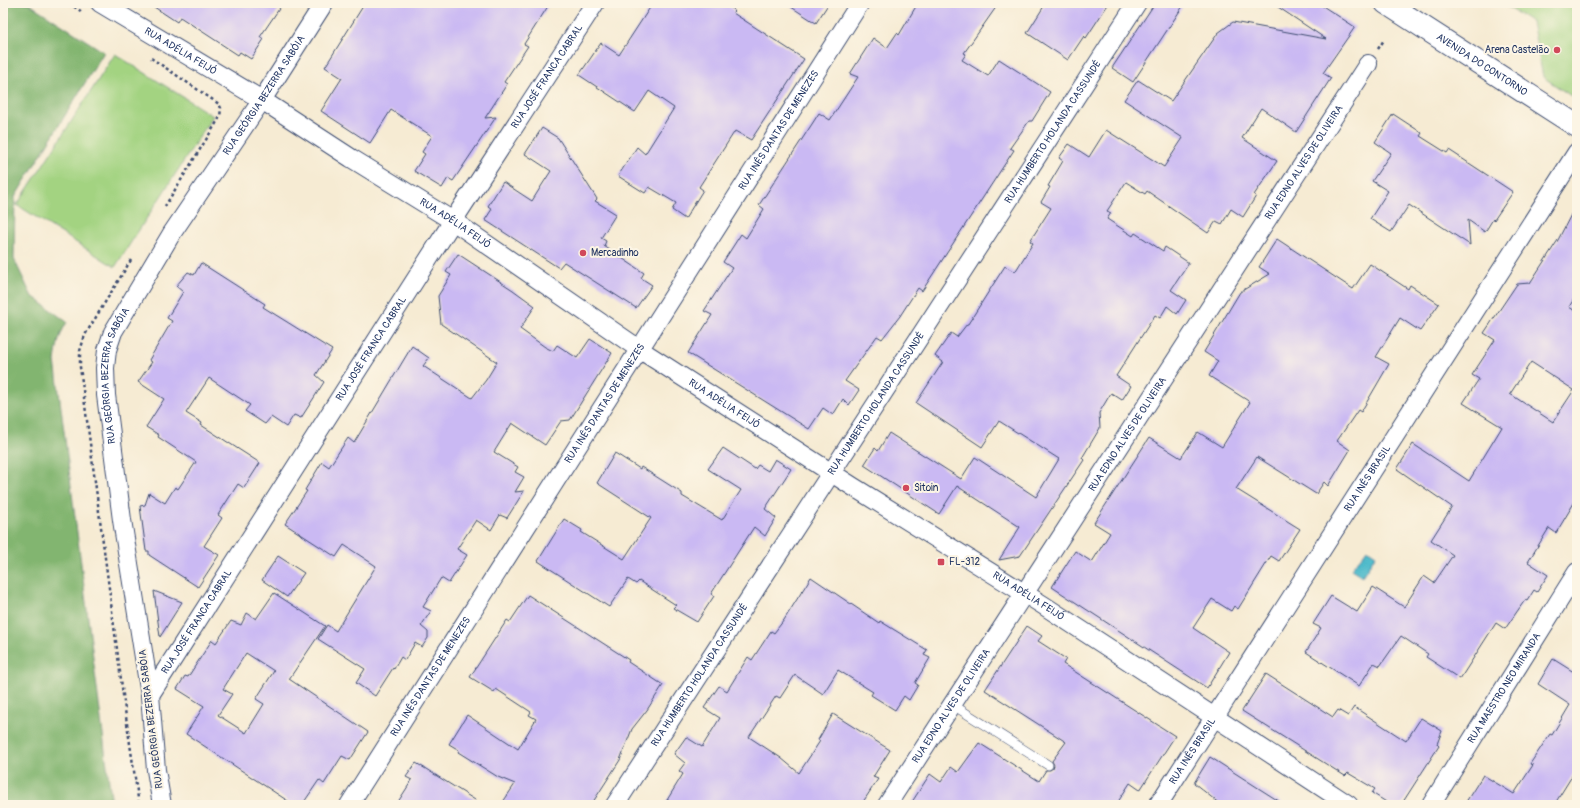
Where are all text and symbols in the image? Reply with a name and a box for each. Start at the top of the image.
street label: RUA JOSÉ FRANCA CABRAL [509,22,586,131]
street label: RUA ADÉLIA FEIJÓ [142,25,220,78]
street label: AVENIDA DO CONTORNO [1434,31,1530,98]
street label: RUA GEÓRGIA BEZERRA SABÓIA [220,33,308,157]
place label: Arena Castelão [1485,44,1550,56]
marker: Arena Castelão [1552,45,1562,55]
street label: RUA HUMBERTO HOLANDA CASSUNDÉ [1002,58,1104,206]
street label: RUA INÊS DANTAS DE MENEZES [736,68,822,192]
street label: RUA EDNO ALVES DE OLIVEIRA [1263,103,1346,222]
street label: RUA ADÉLIA FEIJÓ [417,196,494,251]
place label: Mercadinho [591,247,639,259]
marker: Mercadinho [578,248,588,258]
street label: RUA JOSÉ FRANCA CABRAL [333,294,409,403]
street label: RUA GEÓRGIA BEZERRA SABÓIA [99,305,132,445]
street label: RUA HUMBERTO HOLANDA CASSUNDÉ [825,329,927,477]
street label: RUA INÊS DANTAS DE MENEZES [562,341,647,466]
street label: RUA EDNO ALVES DE OLIVEIRA [1086,374,1169,494]
street label: RUA ADÉLIA FEIJÓ [686,376,763,431]
street label: RUA INÊS BRASIL [1342,443,1393,514]
place label: Sitoin [914,482,939,494]
marker: Sitoin [901,483,911,493]
place label: FL-312 [949,556,980,568]
marker: FL-312 [936,557,946,567]
street label: RUA JOSÉ FRANCA CABRAL [159,567,235,676]
street label: RUA ADÉLIA FEIJÓ [990,569,1068,623]
street label: RUA HUMBERTO HOLANDA CASSUNDÉ [649,601,750,749]
street label: RUA INÊS DANTAS DE MENEZES [388,615,473,739]
street label: RUA MAESTRO NEO MIRANDA [1465,630,1544,746]
street label: RUA EDNO ALVES DE OLIVEIRA [910,646,993,766]
street label: RUA GEÓRGIA BEZERRA SABÓIA [134,648,166,790]
street label: RUA INÊS BRASIL [1167,715,1218,787]

